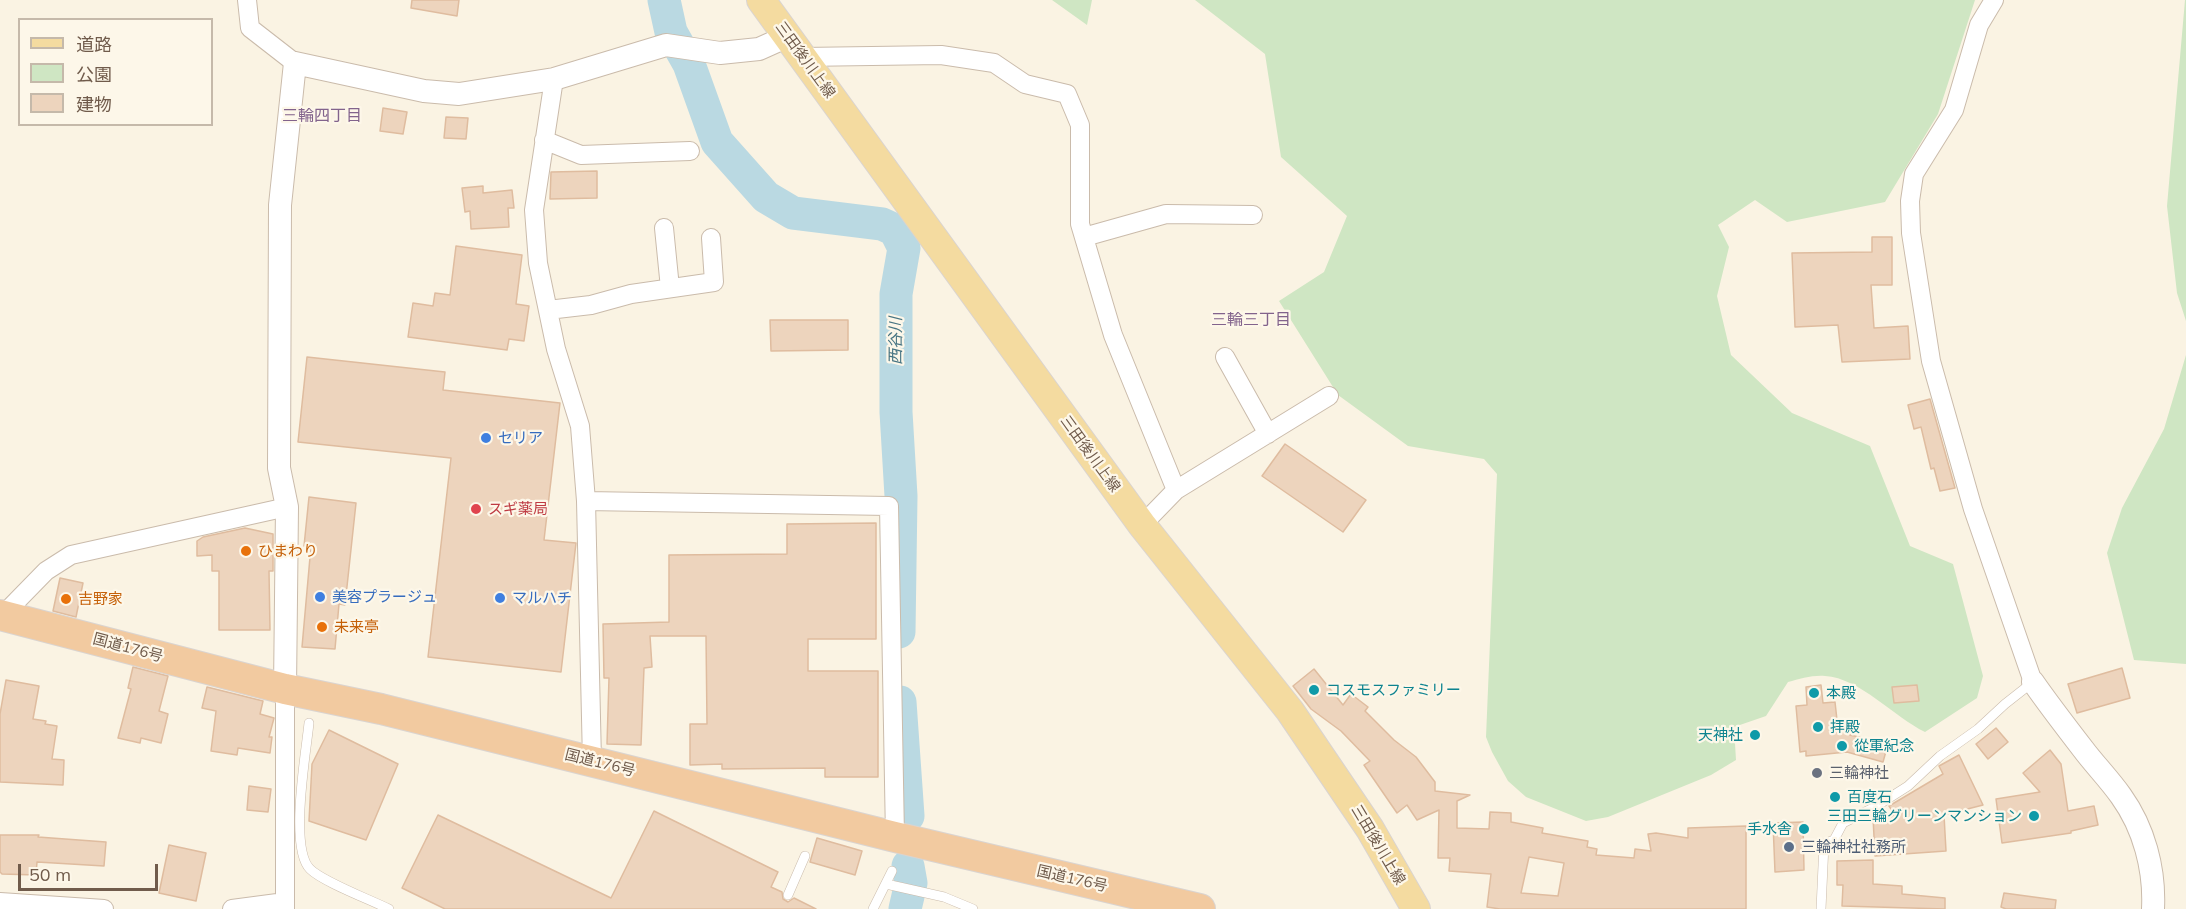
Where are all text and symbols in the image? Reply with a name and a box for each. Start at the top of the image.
legend [18,18,213,126]
street label: 三田後川上線 [771,18,839,102]
text: 道路 [76,33,112,56]
text: 公園 [76,63,112,86]
text: 建物 [76,93,112,116]
district label: 三輪四丁目 [282,106,362,126]
district label: 三輪三丁目 [1211,310,1291,330]
water label: 西谷川 [886,317,906,365]
street label: 三田後川上線 [1056,412,1124,496]
place label: セリア [498,429,543,447]
marker: セリア [479,431,493,445]
place label: スギ薬局 [488,500,548,518]
marker: スギ薬局 [469,502,483,516]
place label: ひまわり [258,542,318,560]
marker: ひまわり [239,544,253,558]
place label: 美容プラージュ [332,588,437,606]
place label: マルハチ [512,589,572,607]
place label: 吉野家 [78,590,123,608]
marker: 美容プラージュ [313,590,327,604]
marker: マルハチ [493,591,507,605]
marker: 吉野家 [59,592,73,606]
place label: 未来亭 [334,618,379,636]
marker: 未来亭 [315,620,329,634]
street label: 国道176号 [91,630,165,666]
place label: コスモスファミリー [1326,681,1461,699]
marker: コスモスファミリー [1307,683,1321,697]
place label: 本殿 [1826,684,1856,702]
marker: 本殿 [1807,686,1821,700]
place label: 拝殿 [1830,718,1860,736]
marker: 拝殿 [1811,720,1825,734]
place label: 天神社 [1698,726,1743,744]
marker: 天神社 [1748,728,1762,742]
place label: 從軍紀念 [1854,737,1914,755]
marker: 從軍紀念 [1835,739,1849,753]
street label: 国道176号 [563,746,637,780]
place label: 三輪神社 [1829,764,1889,782]
marker: 三輪神社 [1810,766,1824,780]
place label: 百度石 [1847,788,1892,806]
marker: 百度石 [1828,790,1842,804]
street label: 三田後川上線 [1347,802,1409,888]
place label: 三田三輪グリーンマンション [1827,807,2022,825]
marker: 三田三輪グリーンマンション [2027,809,2041,823]
place label: 手水舎 [1747,820,1792,838]
marker: 手水舎 [1797,822,1811,836]
place label: 三輪神社社務所 [1801,838,1906,856]
marker: 三輪神社社務所 [1782,840,1796,854]
scale bar [21,852,160,890]
street label: 国道176号 [1035,862,1109,896]
text: 50 m [29,863,71,886]

